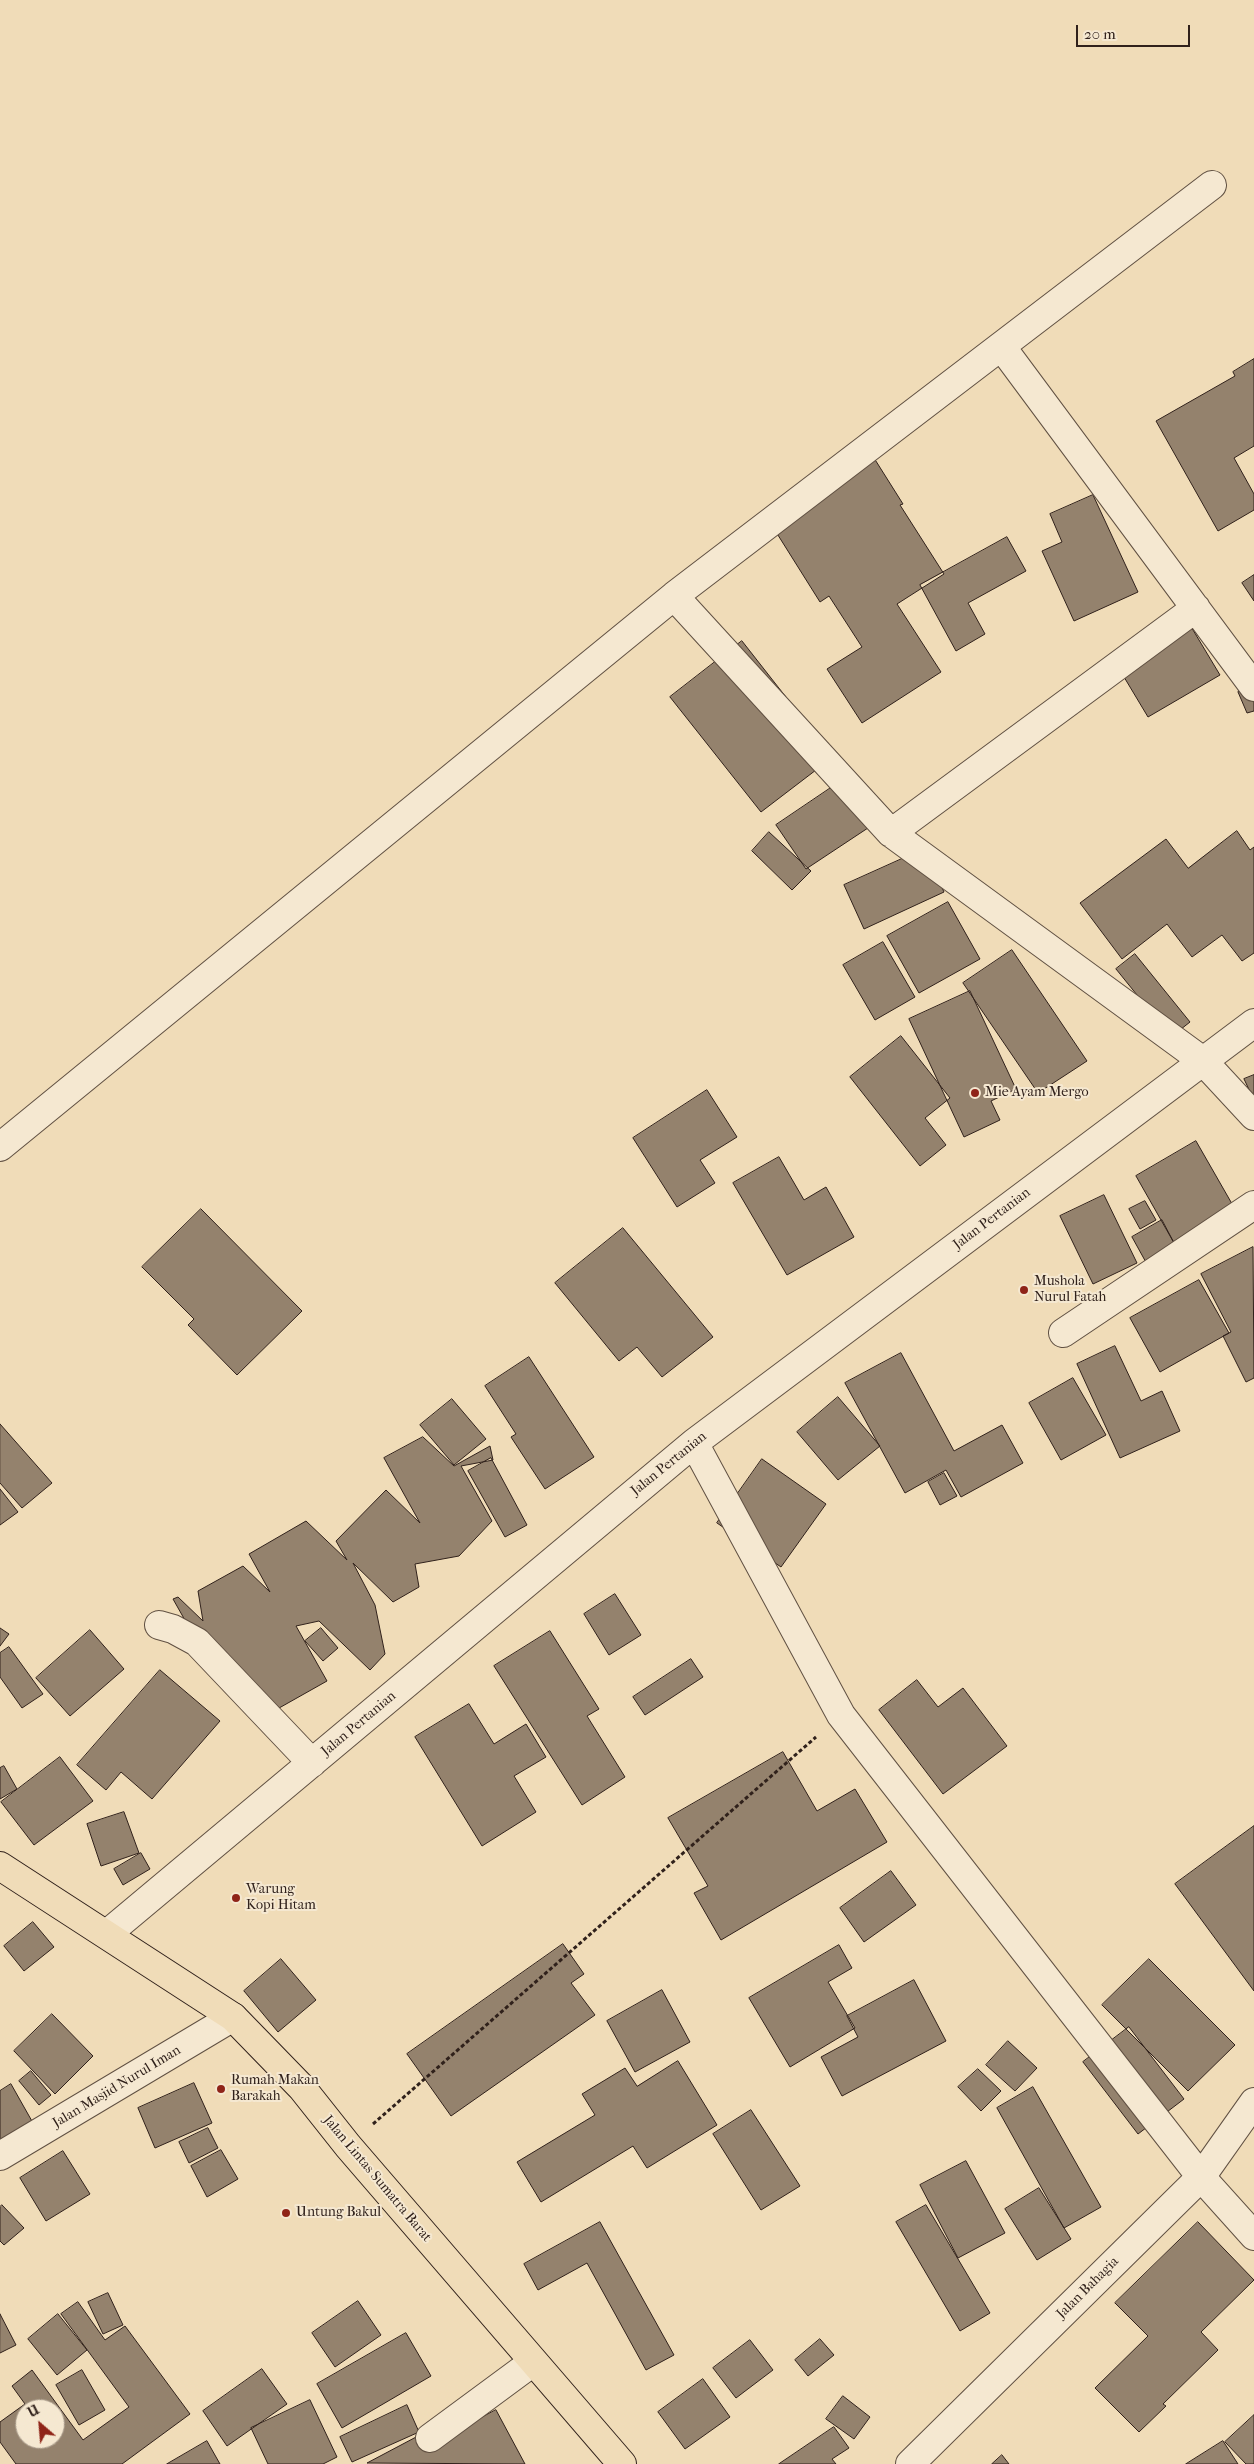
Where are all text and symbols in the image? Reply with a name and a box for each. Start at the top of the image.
scale bar [1079,15,1193,47]
text: 20 m [1084,25,1116,43]
place label: Mie Ayam Mergo [985,1085,1089,1101]
marker: Mie Ayam Mergo [969,1087,981,1099]
street label: Jalan Pertanian [950,1185,1034,1253]
place label: Mushola Nurul Fatah [1034,1274,1106,1306]
marker: Mushola Nurul Fatah [1018,1284,1030,1296]
street label: Jalan Pertanian [628,1428,710,1500]
street label: Jalan Pertanian [318,1688,400,1760]
place label: Warung Kopi Hitam [246,1882,316,1914]
marker: Warung Kopi Hitam [230,1892,242,1904]
street label: Jalan Masjid Nurul Iman [50,2042,184,2132]
place label: Rumah Makan Barakah [231,2073,319,2106]
marker: Rumah Makan Barakah [215,2083,227,2095]
street label: Jalan Lintas Sumatra Barat [319,2112,435,2246]
place label: Untung Bakul [296,2205,381,2221]
marker: Untung Bakul [280,2207,292,2219]
street label: Jalan Bahagia [1053,2253,1123,2323]
north arrow [15,2399,65,2449]
text: U [25,2401,42,2421]

